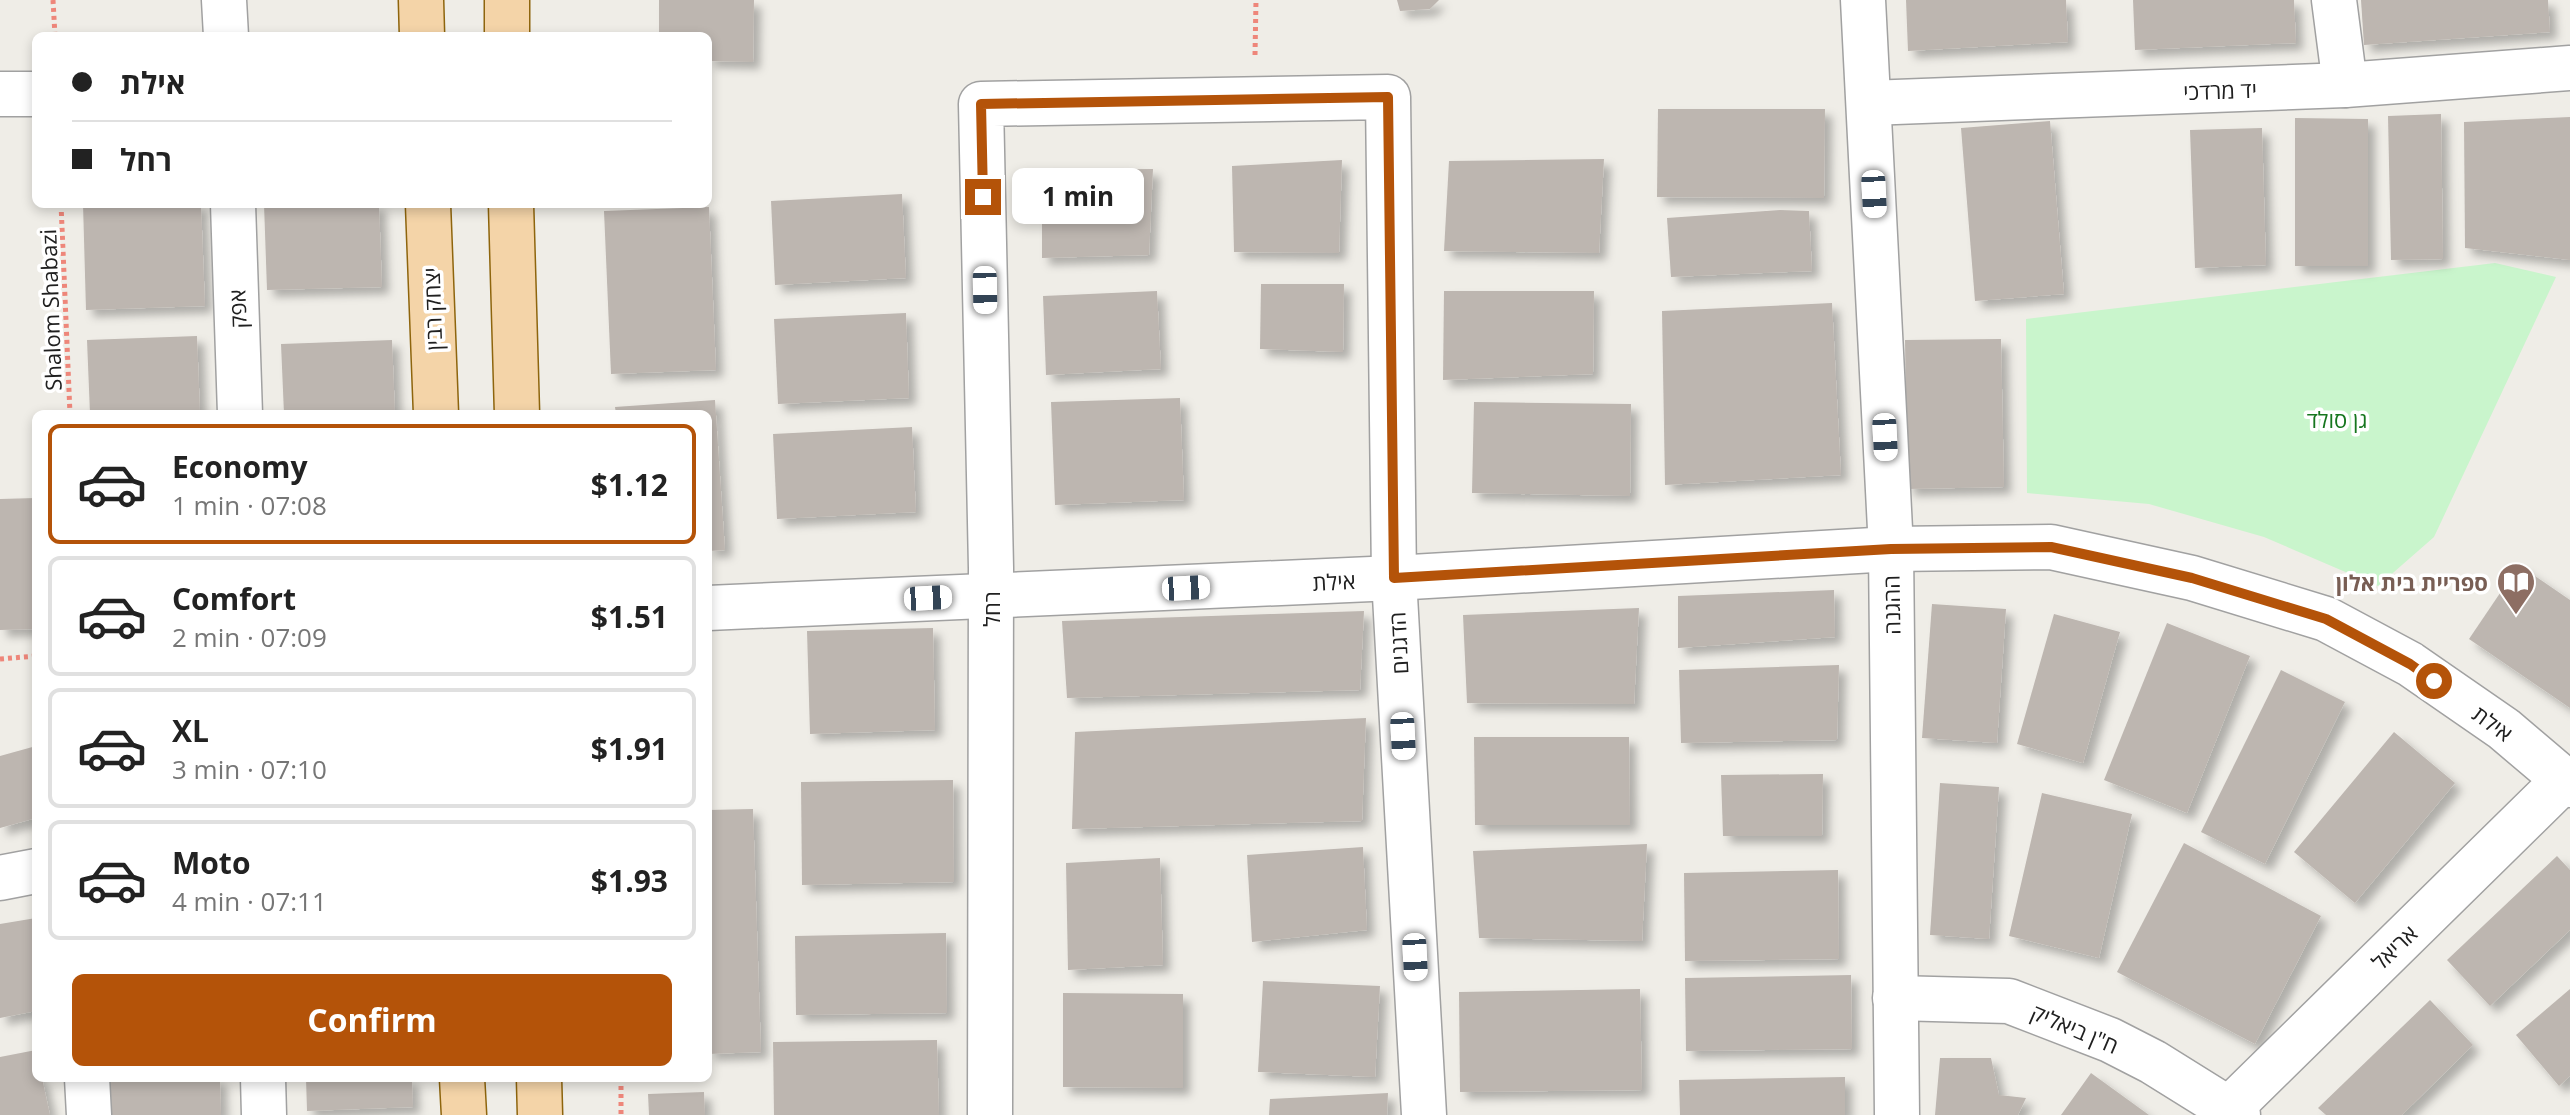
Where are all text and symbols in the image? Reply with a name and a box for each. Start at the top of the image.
text: אילת [120,62,186,103]
street label: יד מרדכי [2183,74,2257,106]
text: רחל [120,139,172,180]
callout: 1 min [1011,169,1143,225]
car [1861,169,1887,219]
text: 1 min [1042,178,1114,214]
route end [965,179,1001,215]
street label: Shalom Shabazi [32,229,68,391]
car [973,266,997,314]
street label: יצחק רבין [416,267,448,351]
street label: אפק [221,289,253,329]
park label: גן סולד [2307,404,2367,434]
car [1872,412,1898,462]
text: Economy [172,446,308,487]
icon: car [76,448,148,520]
text: $1.12 [591,464,668,505]
text: 1 min · 07:08 [172,487,327,523]
library icon: ספריית בית אלון [2495,561,2537,616]
street label: אילת [1312,565,1356,597]
place label: ספריית בית אלון [2336,567,2488,597]
car [1161,575,1211,601]
street label: ההגנה [1875,575,1907,635]
text: Comfort [172,578,296,619]
icon: car [76,580,148,652]
car [903,585,953,611]
street label: רחל [976,591,1006,627]
text: $1.51 [591,596,668,637]
street label: הדגנים [1381,611,1415,675]
text: 2 min · 07:09 [172,619,327,655]
route start [2416,663,2452,699]
street label: אילת [2467,698,2519,748]
text: XL [172,710,209,751]
car [1390,711,1416,761]
icon: car [76,712,148,784]
text: $1.91 [591,728,668,769]
text: 3 min · 07:10 [172,751,327,787]
text: Moto [172,842,250,883]
icon: car [76,844,148,916]
text: $1.93 [591,860,668,901]
text: 4 min · 07:11 [172,883,327,919]
street label: אריאל [2365,918,2423,976]
car [1402,932,1428,982]
button: Confirm [72,974,672,1066]
street label: ח"ן ביאליק [2027,996,2123,1060]

